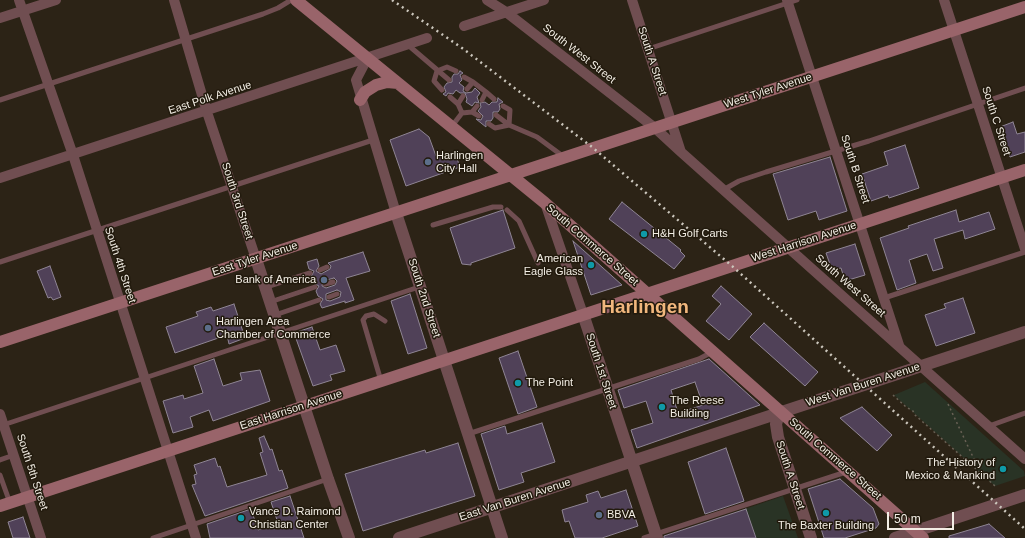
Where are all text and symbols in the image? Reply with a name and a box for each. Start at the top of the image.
street label: South West Street [540,21,618,87]
street label: South A Street [635,25,669,97]
street label: West Tyler Avenue [722,71,814,111]
street label: East Polk Avenue [167,78,253,118]
street label: South C Street [979,85,1013,157]
street label: South B Street [838,133,872,205]
place label: Harlingen City Hall [436,149,483,175]
marker: Harlingen City Hall [423,157,433,167]
street label: South 3rd Street [218,161,256,241]
street label: South Commerce Street [543,201,641,289]
street label: West Harrison Avenue [750,219,858,265]
street label: South 4th Street [101,225,139,305]
place label: H&H Golf Carts [652,227,728,241]
marker: H&H Golf Carts [639,229,649,239]
street label: East Tyler Avenue [211,239,299,279]
place label: American Eagle Glass [524,252,583,278]
street label: South West Street [812,252,888,320]
street label: South 2nd Street [405,257,443,339]
marker: American Eagle Glass [586,260,596,270]
place label: Bank of America [235,273,316,287]
marker: Bank of America [319,275,329,285]
district label: Harlingen [601,297,689,319]
place label: Harlingen Area Chamber of Commerce [216,315,330,341]
marker: Harlingen Area Chamber of Commerce [203,323,213,333]
street label: South 1st Street [583,331,619,411]
street label: West Van Buren Avenue [804,360,922,410]
place label: The Point [526,376,573,390]
marker: The Point [513,378,523,388]
street label: East Harrison Avenue [238,387,344,433]
place label: The Reese Building [670,394,724,420]
marker: The Reese Building [657,402,667,412]
street label: South Commerce Street [786,415,884,503]
street label: South 5th Street [13,432,51,512]
street label: South A Street [773,439,807,511]
place label: The History of Mexico & Mankind [905,456,995,482]
marker: The History of Mexico & Mankind [998,464,1008,474]
street label: East Van Buren Avenue [458,476,572,524]
scale bar [889,504,956,530]
place label: Vance D. Raimond Christian Center [249,505,341,531]
place label: BBVA [607,508,636,522]
marker: The Baxter Building [821,508,831,518]
marker: BBVA [594,510,604,520]
text: 50 m [894,512,921,526]
marker: Vance D. Raimond Christian Center [236,513,246,523]
place label: The Baxter Building [778,519,874,533]

